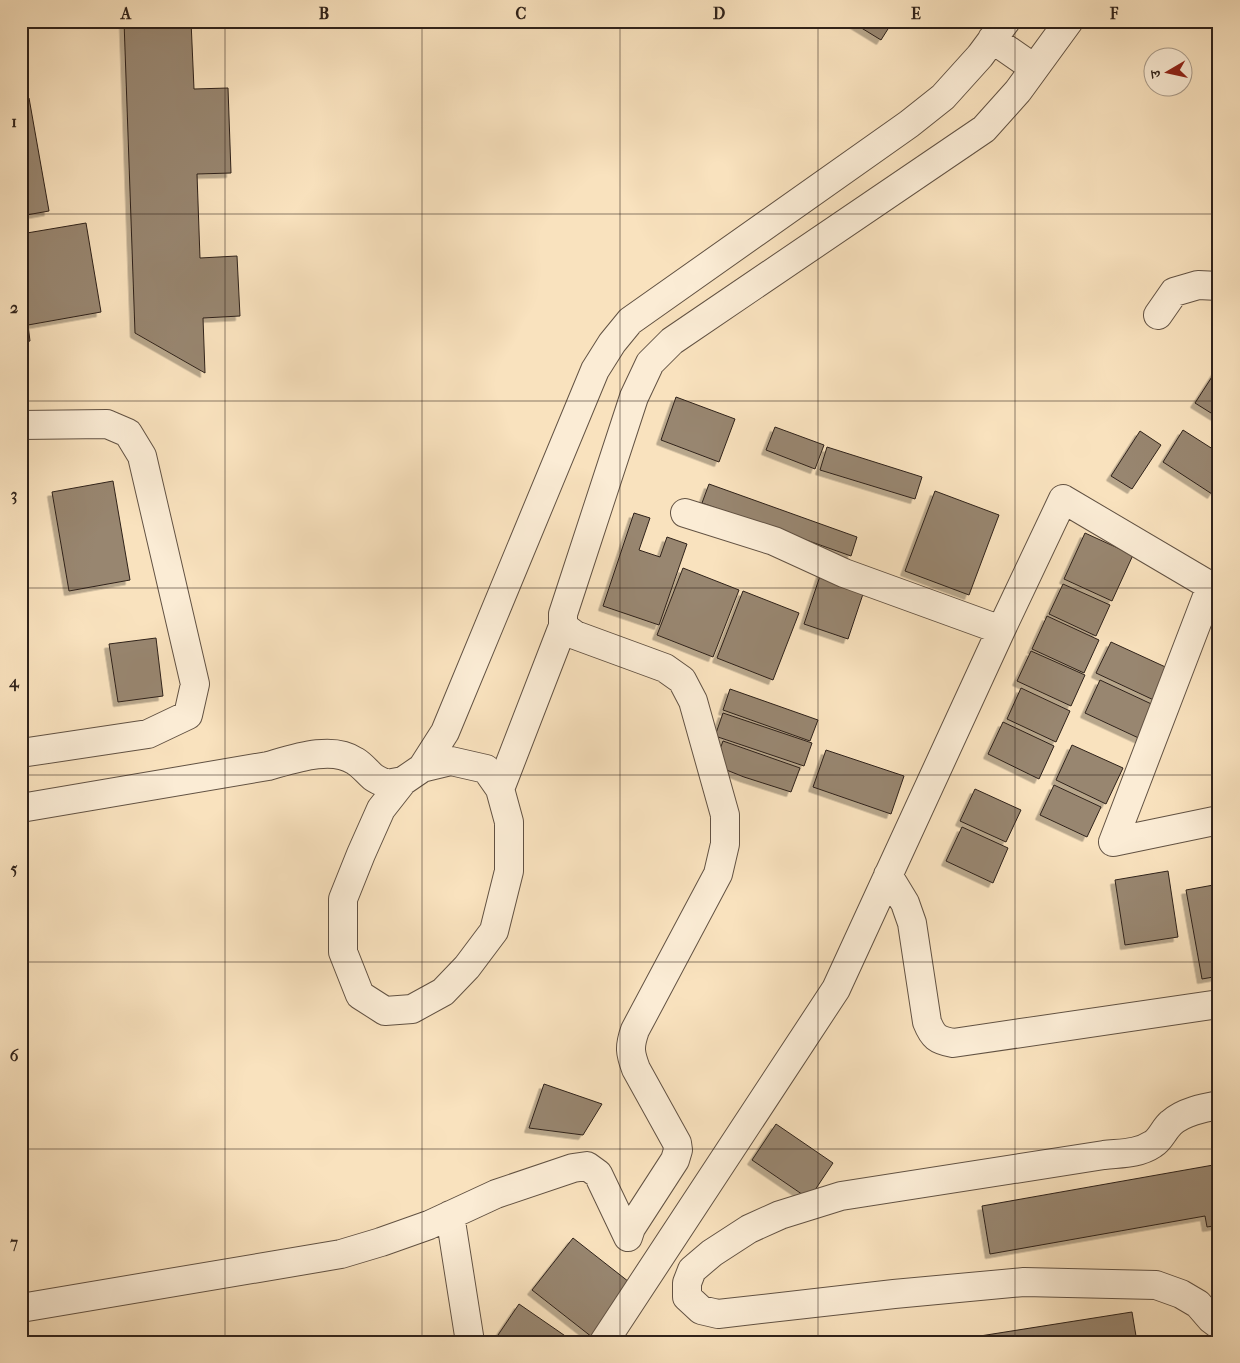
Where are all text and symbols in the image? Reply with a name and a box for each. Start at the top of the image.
text: A [120,4,132,23]
text: B [319,4,329,23]
text: C [516,4,527,23]
text: D [713,4,725,23]
text: E [911,4,921,23]
text: F [1109,4,1119,23]
north arrow [1142,48,1192,98]
text: उ [1147,68,1165,80]
text: 1 [11,112,17,131]
text: 2 [10,298,18,317]
text: 3 [11,485,17,505]
text: 4 [8,672,20,692]
text: 5 [11,859,18,878]
text: 6 [10,1046,19,1065]
text: 7 [9,1233,18,1252]

